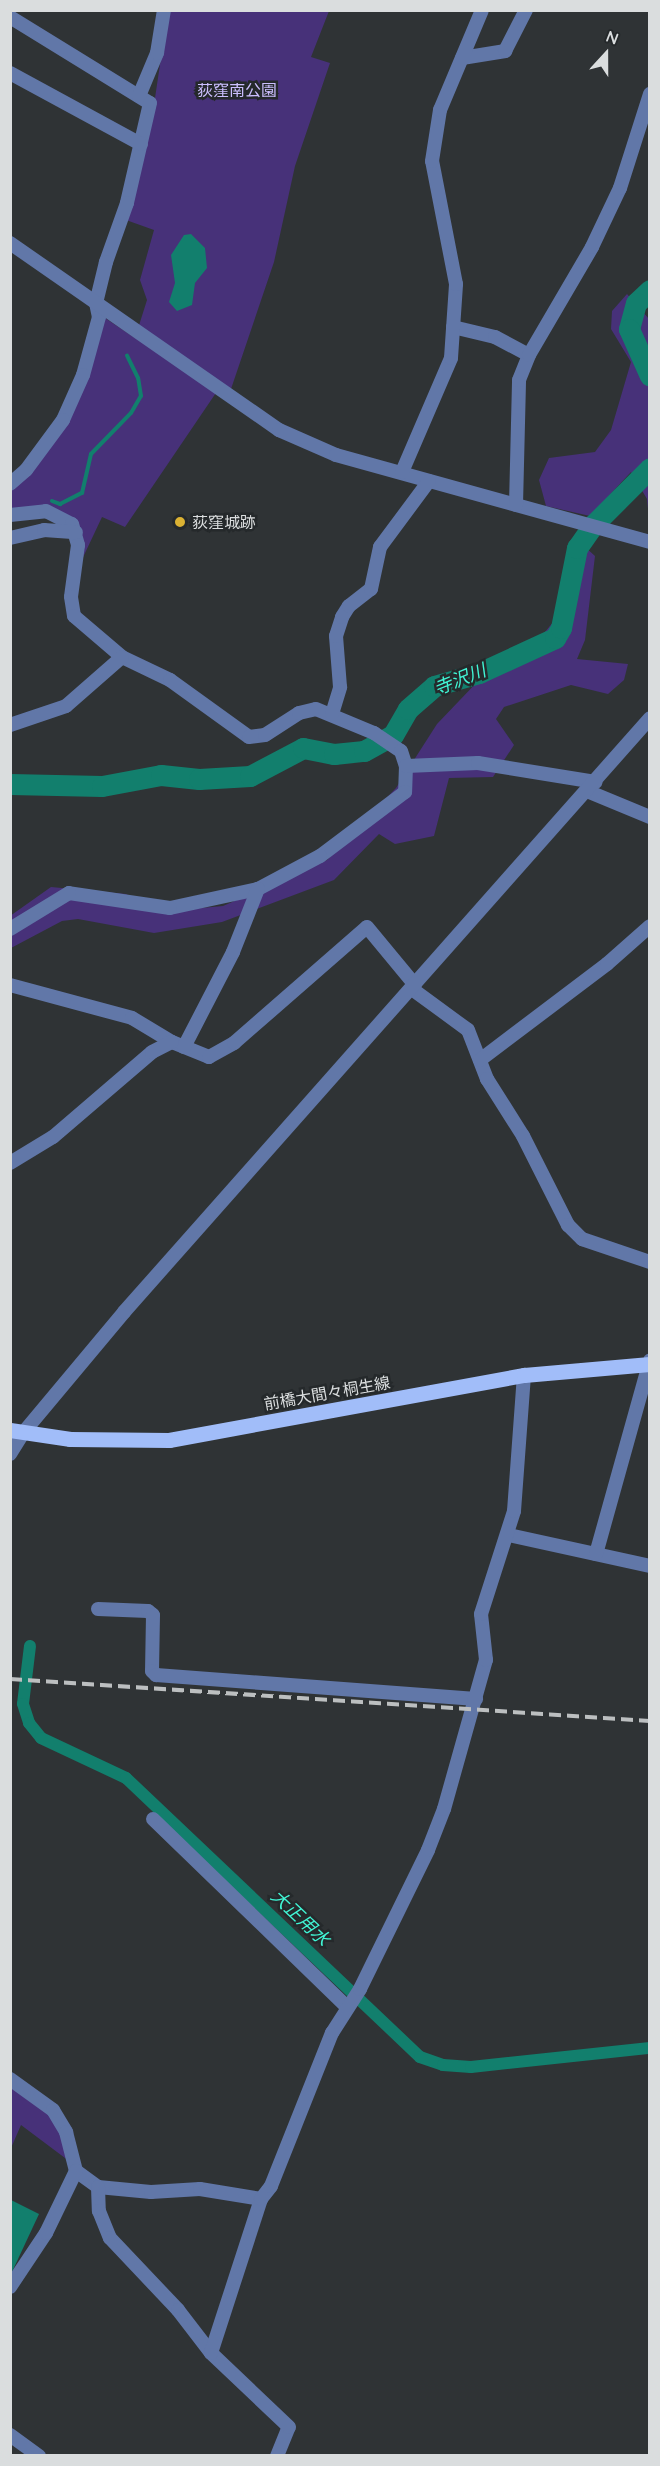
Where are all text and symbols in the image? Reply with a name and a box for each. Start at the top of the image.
north arrow [576,24,636,84]
text: N [603,26,622,49]
park label: 荻窪南公園 [197,80,277,100]
place label: 荻窪城跡 [192,512,256,532]
marker: 荻窪城跡 [173,515,187,529]
water label: 寺沢川 [431,660,489,700]
street label: 前橋大間々桐生線 [262,1372,392,1414]
water label: 大正用水 [266,1886,334,1950]

